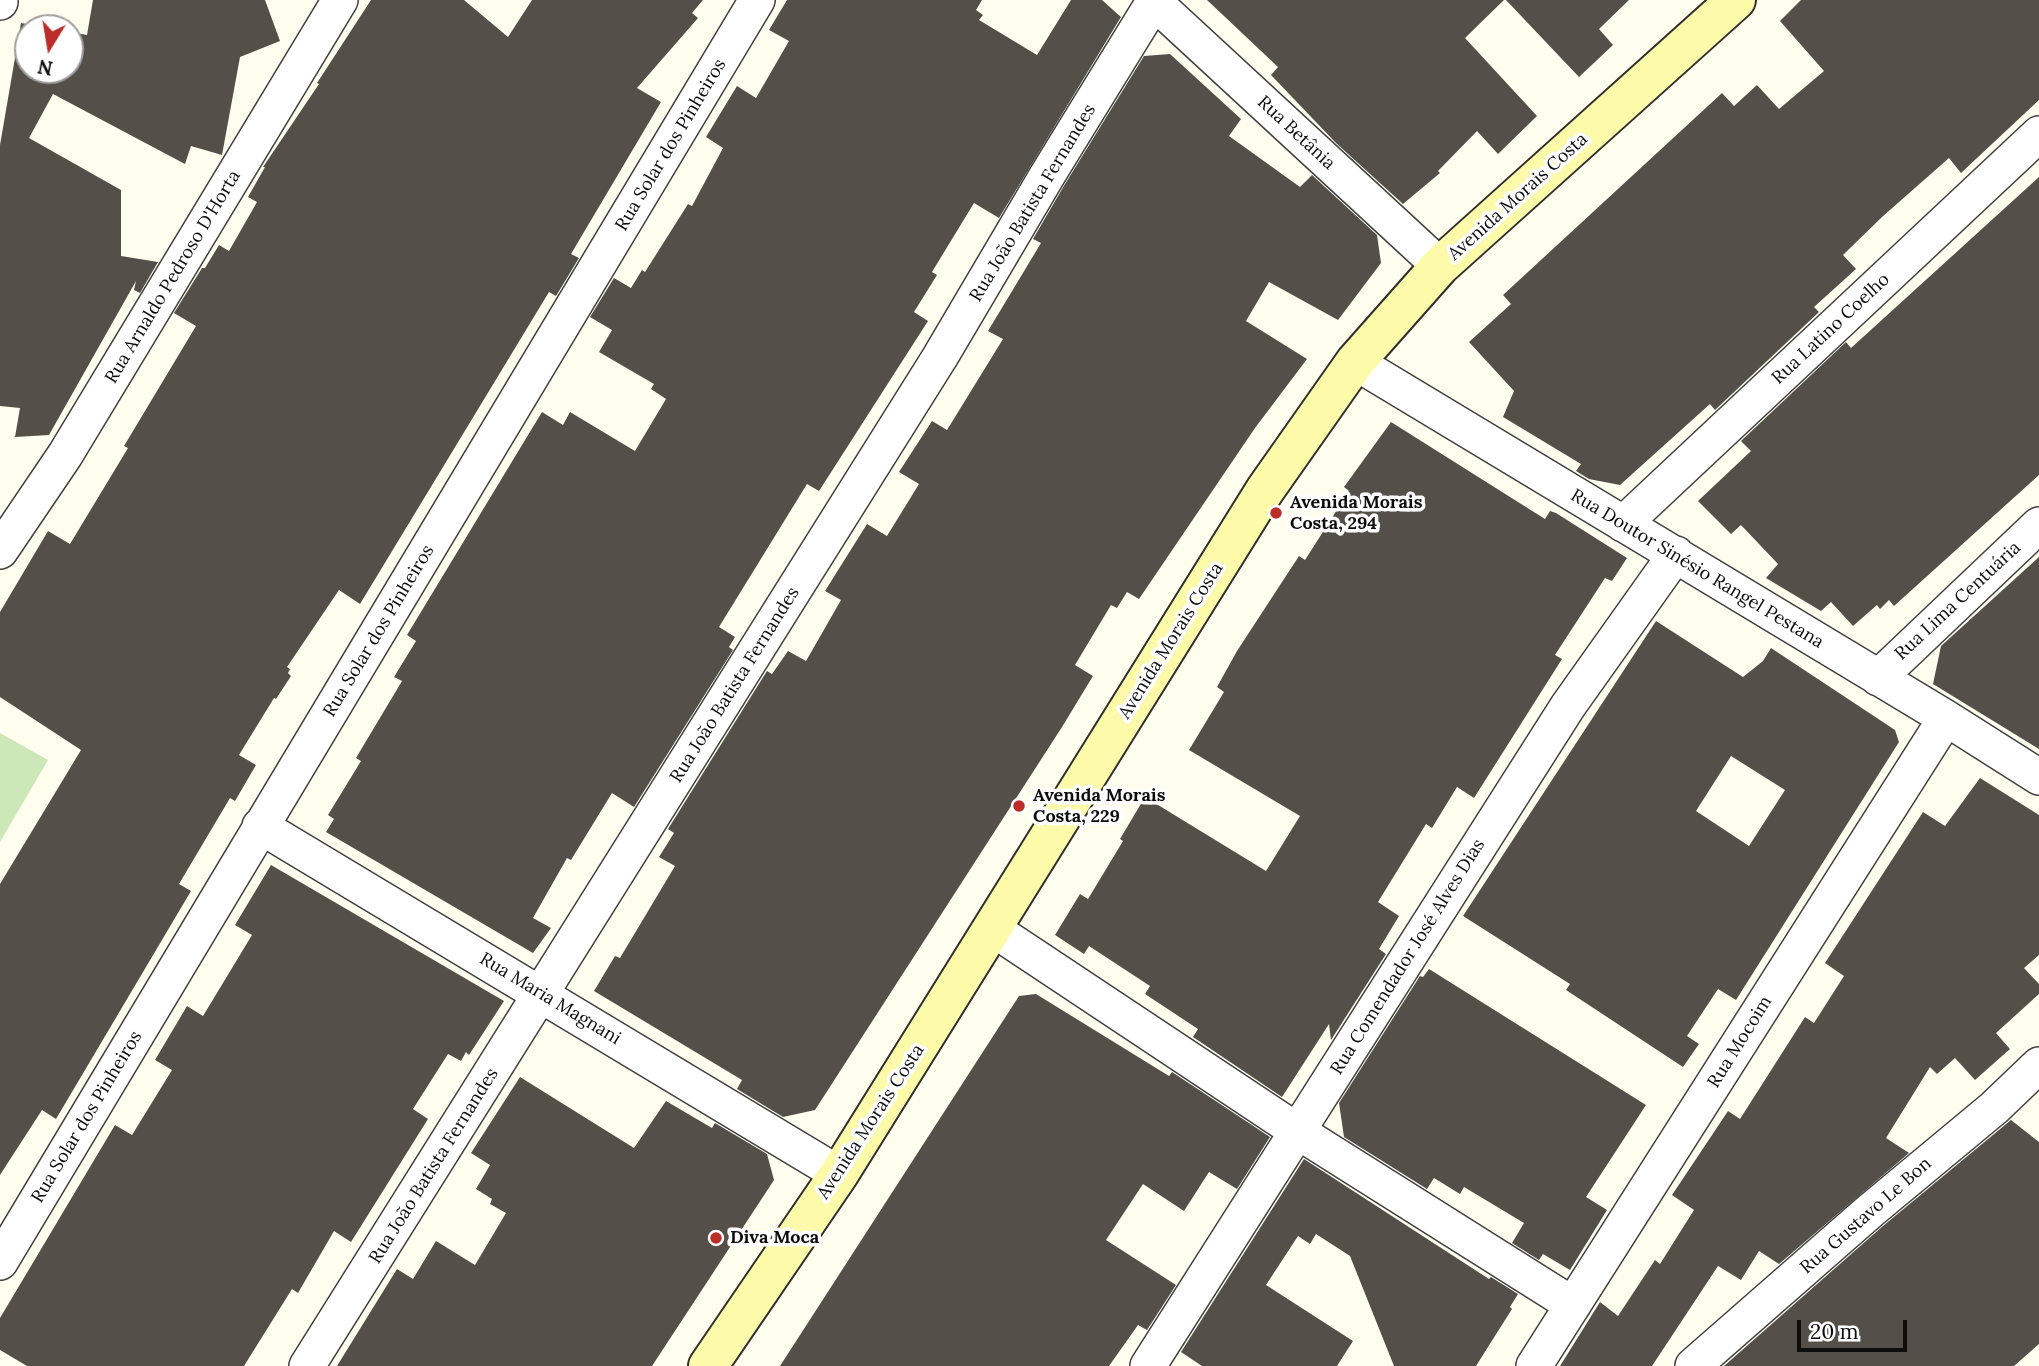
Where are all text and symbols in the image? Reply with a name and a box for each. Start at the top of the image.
north arrow [14,14,84,84]
text: N [36,54,55,81]
street label: Rua Solar dos Pinheiros [611,55,731,235]
street label: Rua Betânia [1253,92,1339,174]
street label: Rua João Batista Fernandes [965,100,1101,306]
street label: Avenida Morais Costa [1444,129,1592,265]
street label: Rua Arnaldo Pedroso D'Horta [101,167,245,387]
street label: Rua Latino Coelho [1768,269,1894,389]
street label: Rua Doutor Sinésio Rangel Pestana [1567,485,1827,653]
place label: Avenida Morais Costa, 294 [1290,492,1422,534]
marker: Avenida Morais Costa, 294 [1268,505,1284,521]
street label: Rua Lima Centuária [1891,537,2025,665]
street label: Rua Solar dos Pinheiros [319,541,439,721]
street label: Avenida Morais Costa [1114,559,1228,723]
street label: Rua João Batista Fernandes [666,583,804,787]
place label: Avenida Morais Costa, 229 [1033,785,1165,828]
marker: Avenida Morais Costa, 229 [1011,798,1027,814]
street label: Rua Comendador José Alves Dias [1326,835,1490,1079]
street label: Rua Maria Magnani [476,948,624,1050]
street label: Rua Mocoim [1703,992,1777,1092]
street label: Rua Solar dos Pinheiros [27,1027,147,1207]
street label: Avenida Morais Costa [813,1041,929,1203]
street label: Rua João Batista Fernandes [365,1064,503,1268]
street label: Rua Gustavo Le Bon [1796,1153,1936,1279]
place label: Diva Moca [730,1227,819,1249]
marker: Diva Moca [708,1230,724,1246]
scale bar [1801,1306,1911,1350]
text: 20 m [1810,1318,1859,1345]

